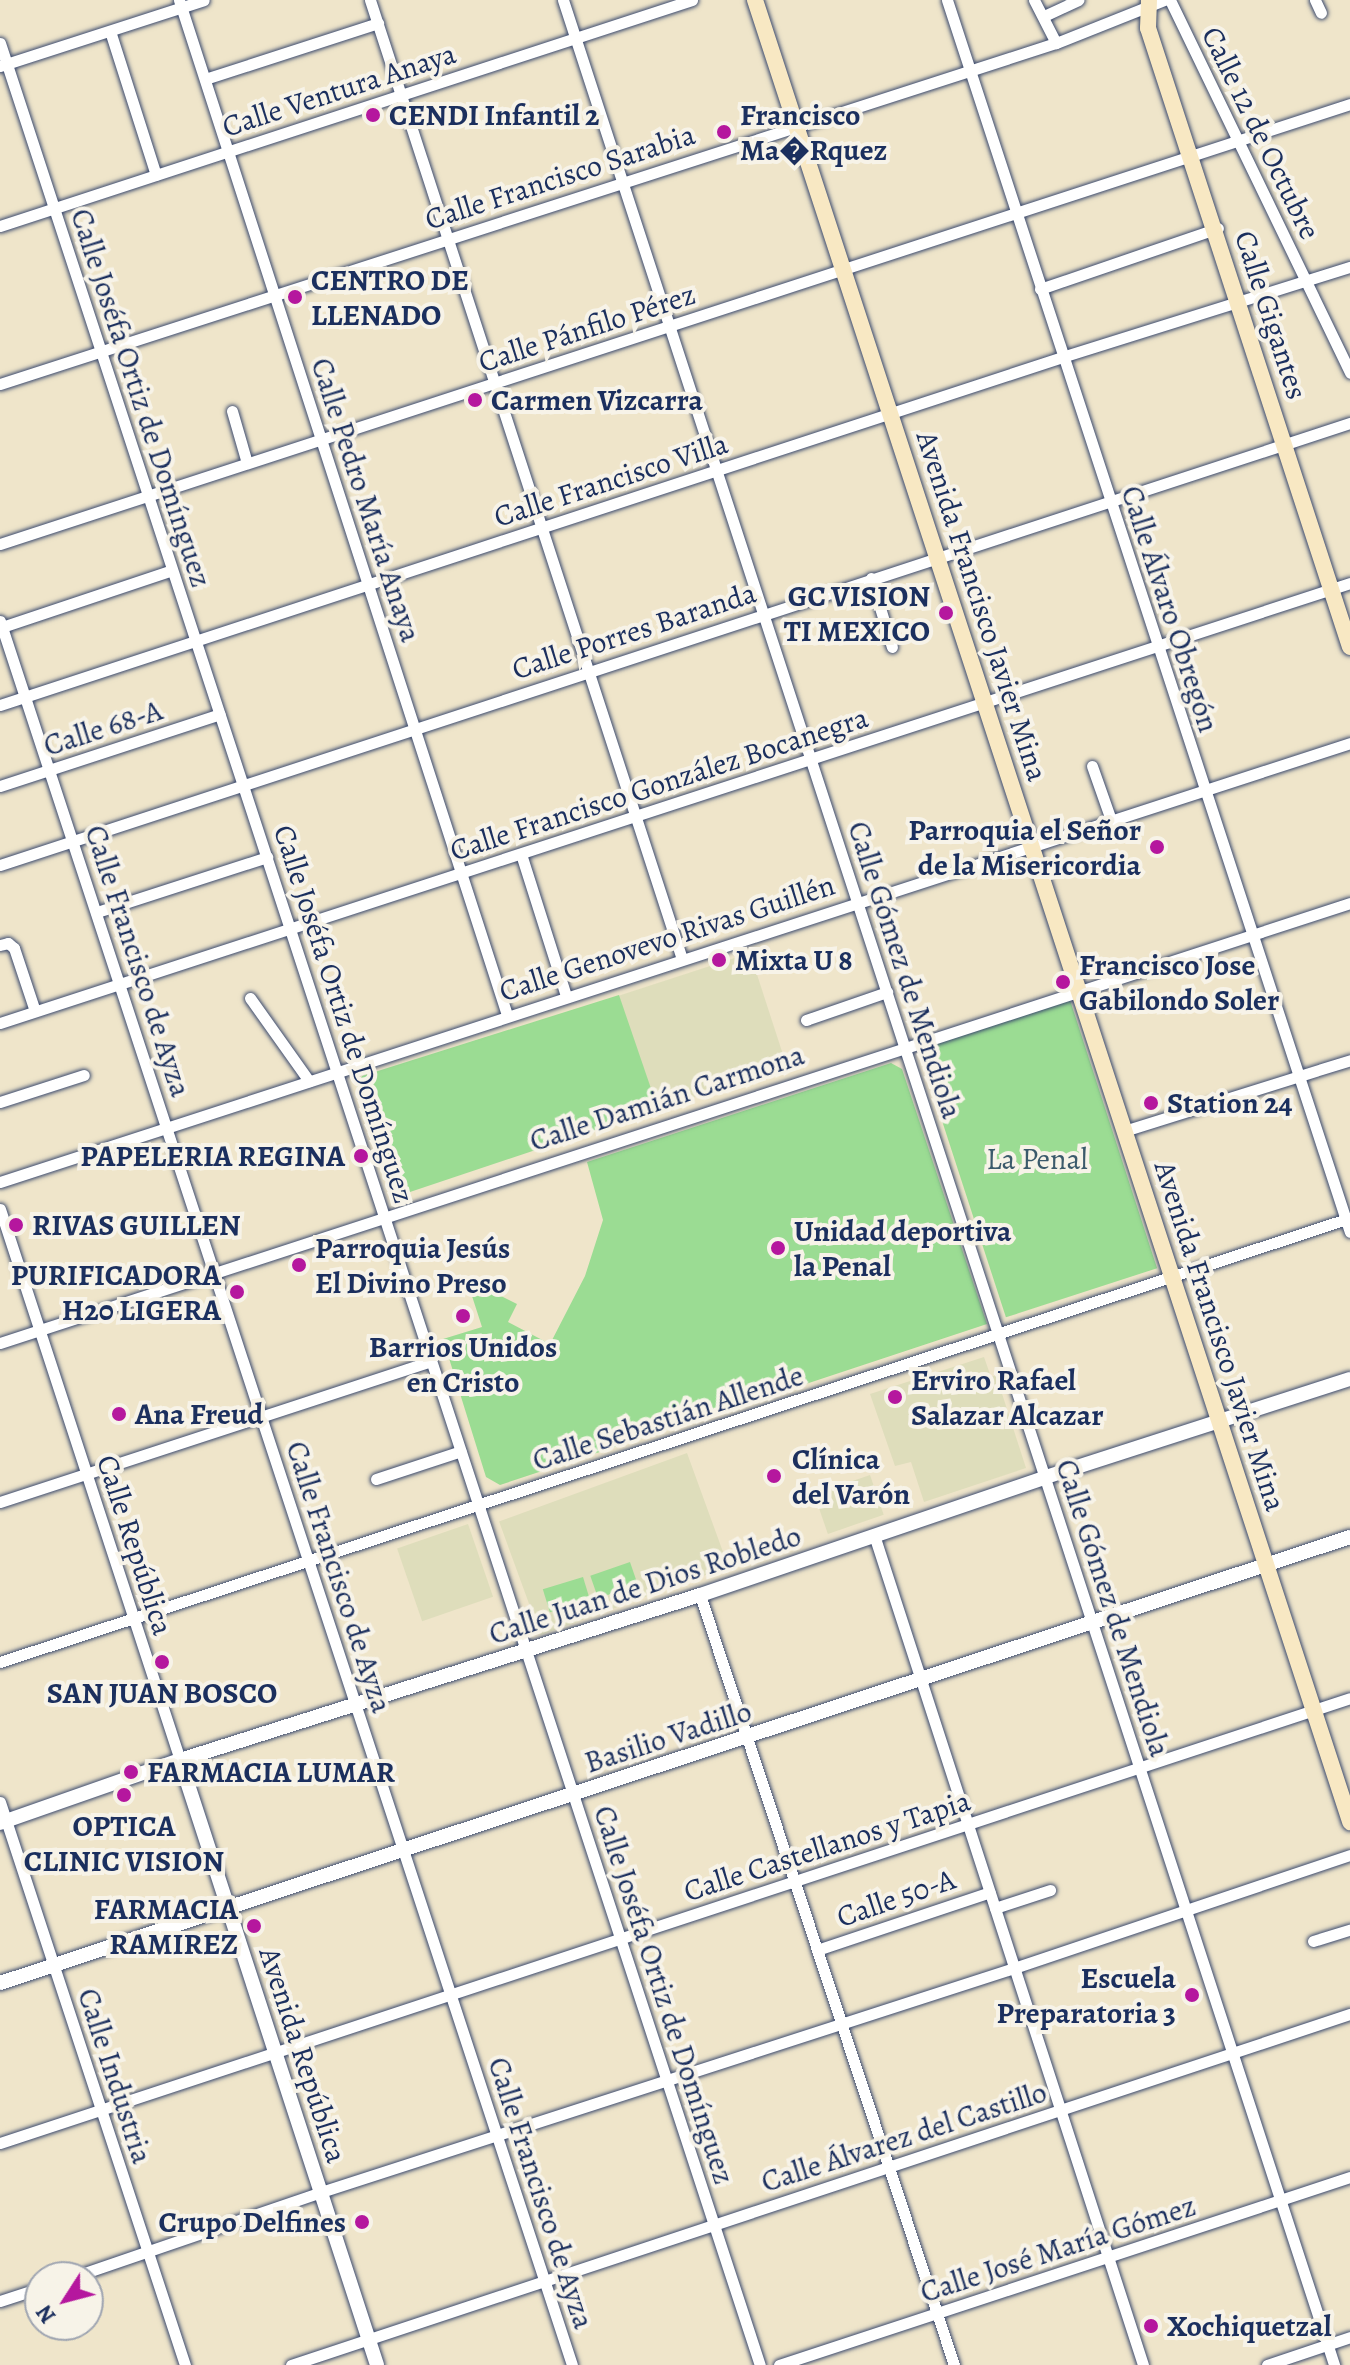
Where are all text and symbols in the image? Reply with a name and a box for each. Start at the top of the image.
street label: Calle 12 de Octubre [1194,21,1328,245]
street label: Calle Ventura Anaya [218,35,460,145]
place label: CENDI Infantil 2 [389,97,600,133]
place label: Francisco Ma�Rquez [740,97,887,168]
marker: CENDI Infantil 2 [364,106,382,124]
street label: Calle Francisco Sarabia [420,116,700,238]
marker: Francisco Ma�Rquez [715,123,733,141]
street label: Calle Joséfa Ortiz de Domínguez [63,204,219,592]
street label: Calle Gigantes [1227,226,1315,404]
place label: CENTRO DE LLENADO [311,262,469,332]
street label: Calle Pánfilo Pérez [474,276,700,380]
marker: CENTRO DE LLENADO [286,288,304,306]
street label: Calle Pedro María Anaya [303,354,429,646]
place label: Carmen Vizcarra [491,382,703,418]
marker: Carmen Vizcarra [466,391,484,409]
street label: Calle Francisco Villa [490,425,732,535]
street label: Avenida Francisco Javier Mina [908,426,1056,786]
street label: Calle Álvaro Obregón [1113,481,1227,737]
street label: Calle Porres Baranda [507,575,761,687]
place label: GC VISION TI MEXICO [784,578,930,648]
marker: GC VISION TI MEXICO [937,604,955,622]
street label: Calle 68-A [39,692,167,764]
street label: Calle Francisco González Bocanegra [445,699,873,869]
place label: Parroquia el Señor de la Misericordia [908,812,1141,882]
street label: Calle Gómez de Mendiola [840,817,970,1123]
street label: Calle Joséfa Ortiz de Domínguez [266,820,422,1208]
street label: Calle Francisco de Ayza [77,821,199,1101]
marker: Parroquia el Señor de la Misericordia [1148,838,1166,856]
street label: Calle Genovevo Rivas Guillén [495,867,839,1009]
place label: Mixta U 8 [735,942,853,978]
place label: Francisco Jose Gabilondo Soler [1079,947,1279,1018]
marker: Mixta U 8 [710,951,728,969]
marker: Francisco Jose Gabilondo Soler [1054,973,1072,991]
street label: Calle Damián Carmona [525,1037,809,1159]
place label: Station 24 [1167,1085,1292,1121]
marker: Station 24 [1142,1094,1160,1112]
place label: PAPELERIA REGINA [80,1138,345,1174]
park label: La Penal [986,1141,1088,1177]
marker: PAPELERIA REGINA [352,1147,370,1165]
street label: Avenida Francisco Javier Mina [1146,1156,1294,1516]
place label: RIVAS GUILLEN [32,1207,241,1243]
place label: Unidad deportiva la Penal [794,1213,1011,1284]
marker: RIVAS GUILLEN [7,1216,25,1234]
place label: Parroquia Jesús El Divino Preso [315,1230,510,1300]
marker: Unidad deportiva la Penal [769,1239,787,1257]
marker: Parroquia Jesús El Divino Preso [290,1256,308,1274]
place label: PURIFICADORA H20 LIGERA [11,1257,221,1328]
marker: PURIFICADORA H20 LIGERA [228,1283,246,1301]
marker: Barrios Unidos en Cristo [454,1307,472,1325]
place label: Barrios Unidos en Cristo [369,1329,557,1400]
street label: Calle Sebastián Allende [528,1357,808,1479]
place label: Erviro Rafael Salazar Alcazar [911,1362,1103,1432]
marker: Erviro Rafael Salazar Alcazar [886,1388,904,1406]
place label: Ana Freud [135,1396,263,1432]
marker: Ana Freud [110,1405,128,1423]
street label: Calle Francisco de Ayza [278,1437,400,1717]
place label: Clínica del Varón [792,1441,910,1512]
street label: Calle República [89,1450,181,1640]
street label: Calle Gómez de Mendiola [1048,1455,1178,1761]
marker: Clínica del Varón [763,1465,785,1487]
street label: Calle Juan de Dios Robledo [485,1518,805,1652]
marker: SAN JUAN BOSCO [153,1653,171,1671]
place label: SAN JUAN BOSCO [47,1675,277,1711]
street label: Basilio Vadillo [580,1693,756,1781]
place label: FARMACIA LUMAR [147,1754,395,1790]
marker: FARMACIA LUMAR [122,1763,140,1781]
street label: Calle Castellanos y Tapia [679,1783,975,1909]
marker: OPTICA CLINIC VISION [115,1786,133,1804]
street label: Calle Joséfa Ortiz de Domínguez [586,1801,742,2189]
place label: OPTICA CLINIC VISION [24,1808,224,1878]
street label: Calle 50-A [832,1861,960,1935]
place label: FARMACIA RAMIREZ [94,1891,238,1962]
marker: FARMACIA RAMIREZ [245,1917,263,1935]
street label: Avenida República [251,1943,355,2167]
place label: Escuela Preparatoria 3 [997,1960,1176,2030]
street label: Calle Industria [70,1984,160,2168]
marker: Escuela Preparatoria 3 [1183,1986,1201,2004]
street label: Calle Francisco de Ayza [480,2053,602,2333]
street label: Calle Álvarez del Castillo [757,2074,1051,2200]
street label: Calle José María Gómez [916,2187,1200,2311]
place label: Crupo Delfines [159,2204,346,2240]
marker: Crupo Delfines [353,2213,371,2231]
north arrow [24,2261,104,2341]
text: N [29,2299,63,2329]
place label: Xochiquetzal [1167,2308,1332,2344]
marker: Xochiquetzal [1142,2317,1160,2335]

